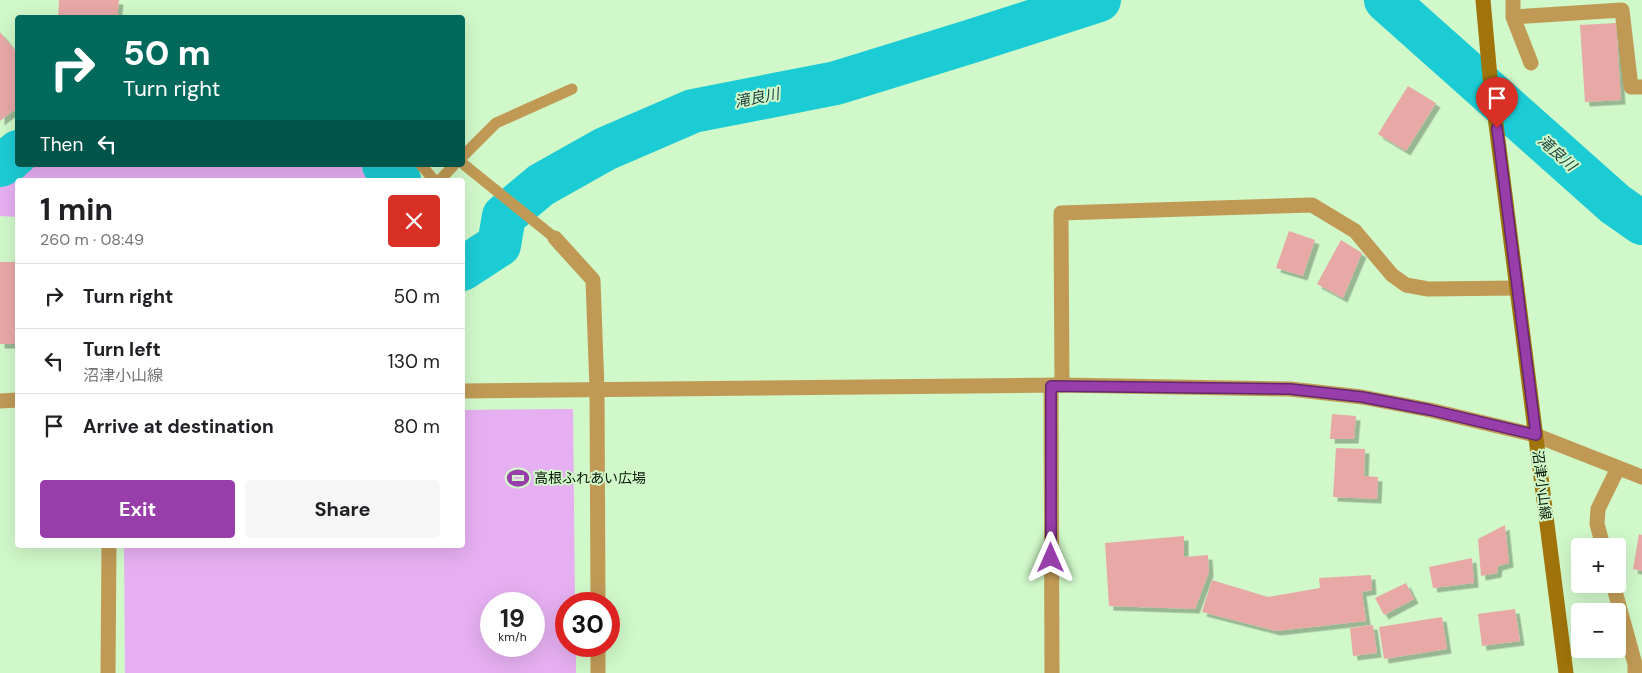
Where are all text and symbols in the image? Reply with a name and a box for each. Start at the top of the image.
text: 50 m [123,30,211,76]
icon: right [40,35,105,100]
text: Turn right [123,74,220,103]
pin [1476,77,1518,128]
water label: 滝良川 [733,84,783,112]
icon: arrive [1483,84,1511,112]
icon: left [93,130,121,158]
water label: 滝良川 [1534,131,1582,177]
text: Then [40,132,83,157]
text: 1 min [40,190,113,229]
button: close [388,195,440,247]
text: 260 m · 08:49 [40,229,144,250]
icon: right [40,282,68,310]
text: Turn right [83,284,173,309]
text: 50 m [393,284,440,309]
text: Turn left [83,337,161,362]
icon: left [40,347,68,375]
text: 130 m [388,349,440,374]
text: 沼津小山線 [83,365,163,386]
icon: arrive [40,412,68,440]
text: Arrive at destination [83,414,274,439]
text: 80 m [393,414,440,439]
street label: 沼津小山線 [1529,449,1555,521]
sports icon: 高根ふれあい広場 [505,465,531,491]
place label: 高根ふれあい広場 [534,469,646,487]
button: Exit [40,480,235,538]
button: Share [245,480,440,538]
position arrow [1024,531,1076,583]
map controls [1571,538,1626,658]
button: + [1571,538,1626,593]
speed limit sign: 30 [555,592,620,657]
text: 19 [500,602,525,635]
button: − [1571,603,1626,658]
text: km/h [498,629,527,645]

